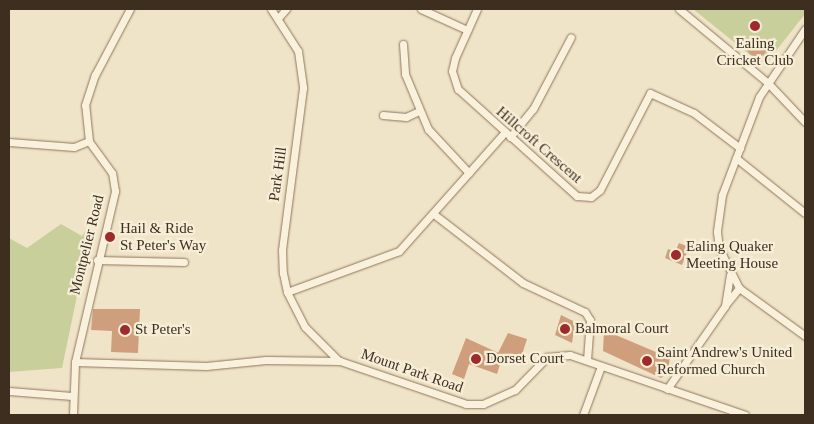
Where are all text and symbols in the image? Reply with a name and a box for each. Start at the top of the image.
marker: Ealing Cricket Club [749,20,761,32]
place label: Ealing Cricket Club [716,34,794,69]
street label: Hillcroft Crescent [492,103,586,187]
street label: Park Hill [265,146,291,202]
street label: Montpelier Road [66,193,108,297]
place label: Hail & Ride St Peter's Way [120,219,206,254]
marker: Hail & Ride St Peter's Way [104,231,116,243]
place label: Ealing Quaker Meeting House [686,237,778,272]
marker: Ealing Quaker Meeting House [670,249,682,261]
place label: Balmoral Court [575,320,669,338]
place label: St Peter's [135,321,191,339]
marker: Balmoral Court [559,323,571,335]
marker: St Peter's [119,324,131,336]
place label: Saint Andrew's United Reformed Church [657,343,793,378]
street label: Mount Park Road [359,345,465,397]
place label: Dorset Court [486,350,564,368]
marker: Dorset Court [470,353,482,365]
marker: Saint Andrew's United Reformed Church [641,355,653,367]

